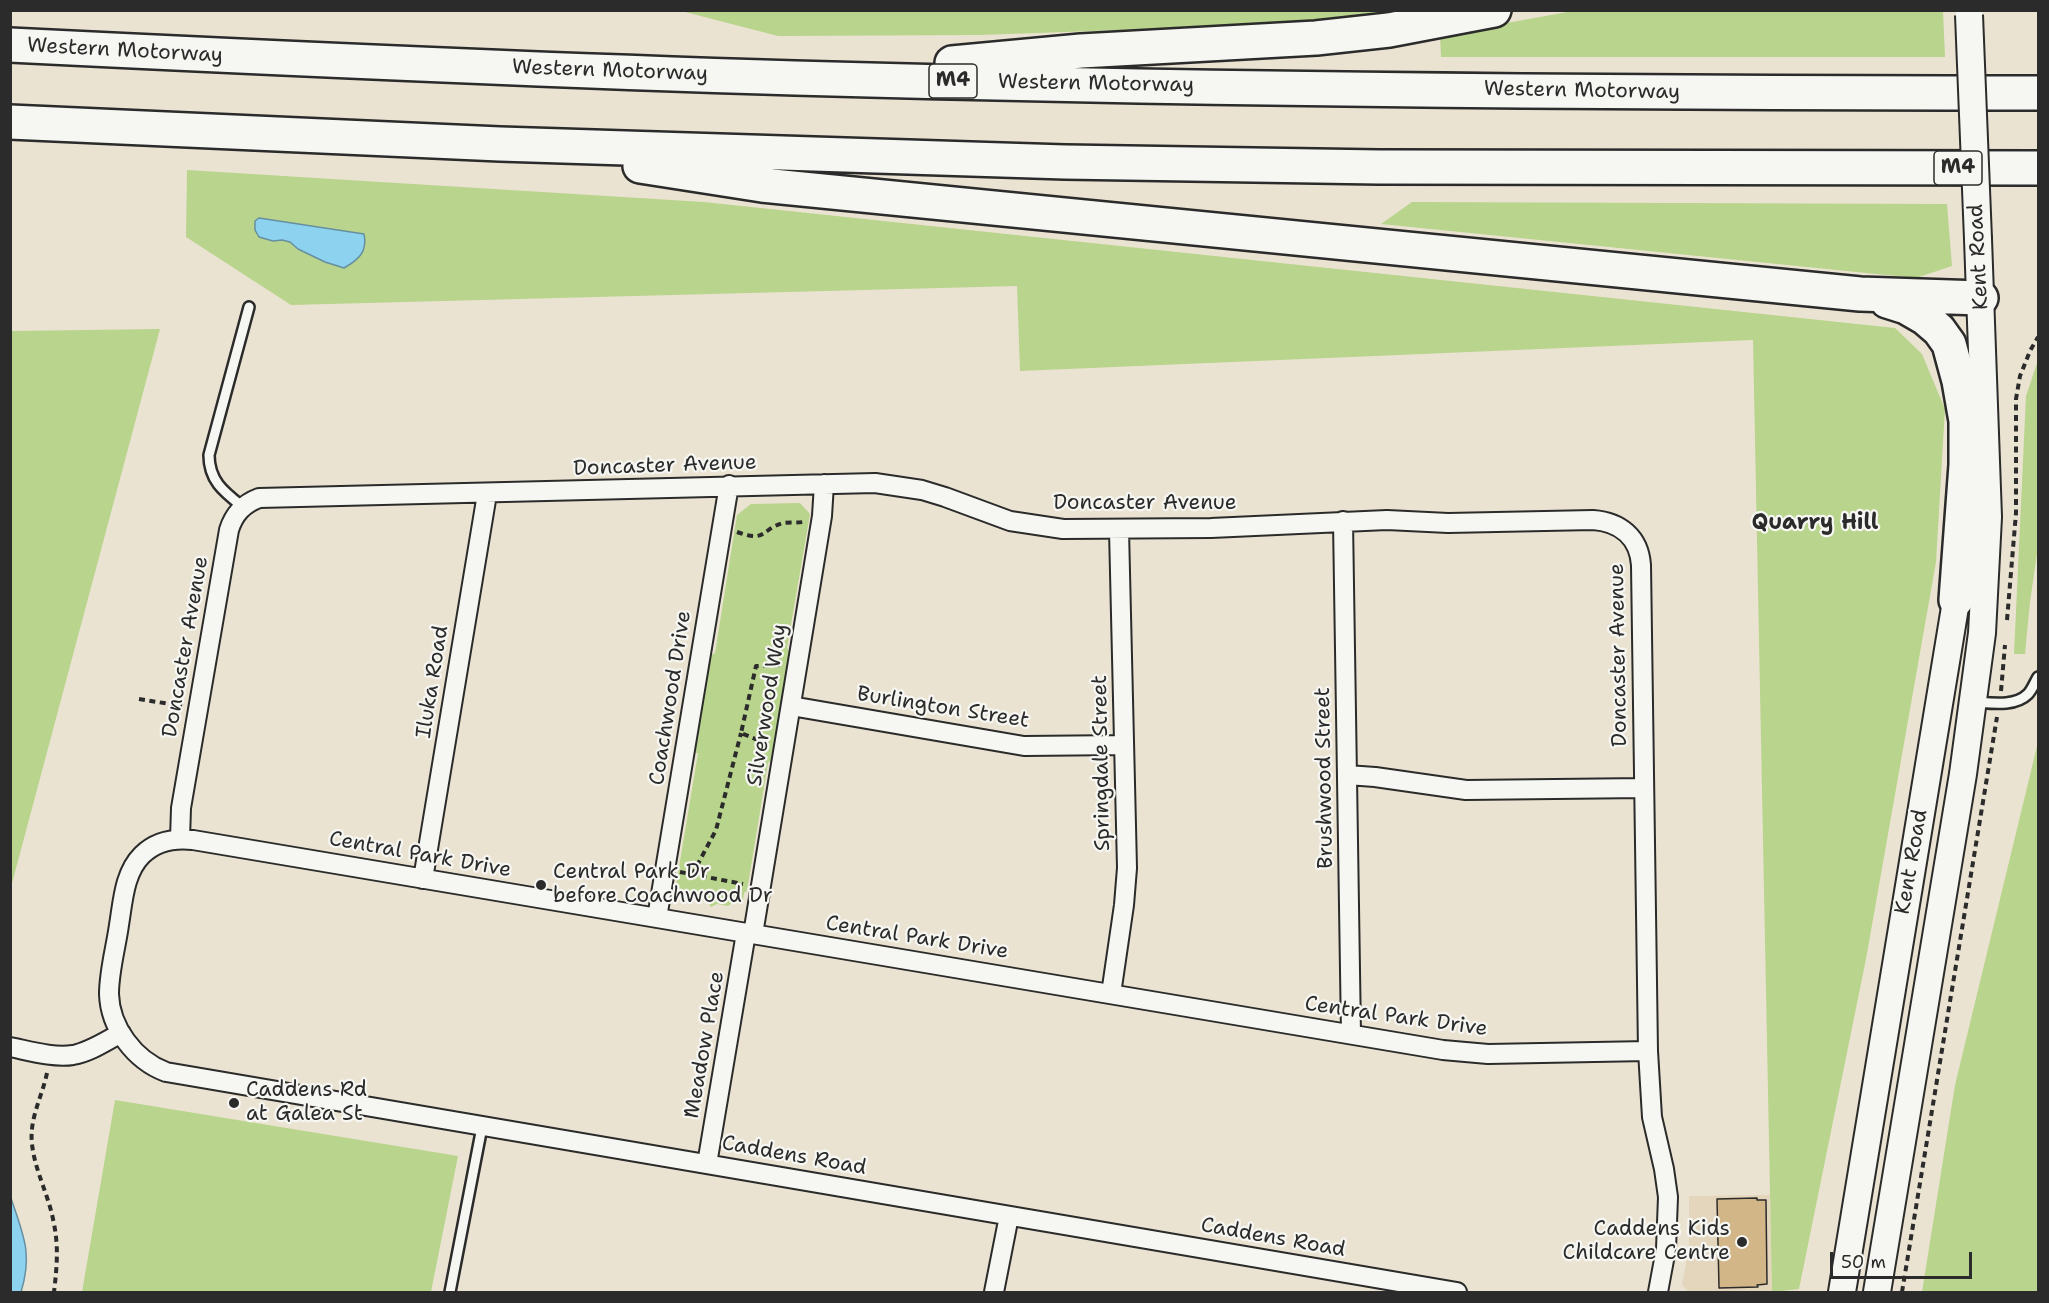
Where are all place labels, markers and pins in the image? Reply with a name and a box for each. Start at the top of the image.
place label: Central Park Dr before Coachwood Dr [553,860,773,910]
marker: Central Park Dr before Coachwood Dr [534,878,548,892]
place label: Caddens Rd at Galea St [246,1078,367,1128]
marker: Caddens Rd at Galea St [227,1096,241,1110]
place label: Caddens Kids Childcare Centre [1563,1217,1730,1267]
marker: Caddens Kids Childcare Centre [1735,1235,1749,1249]

